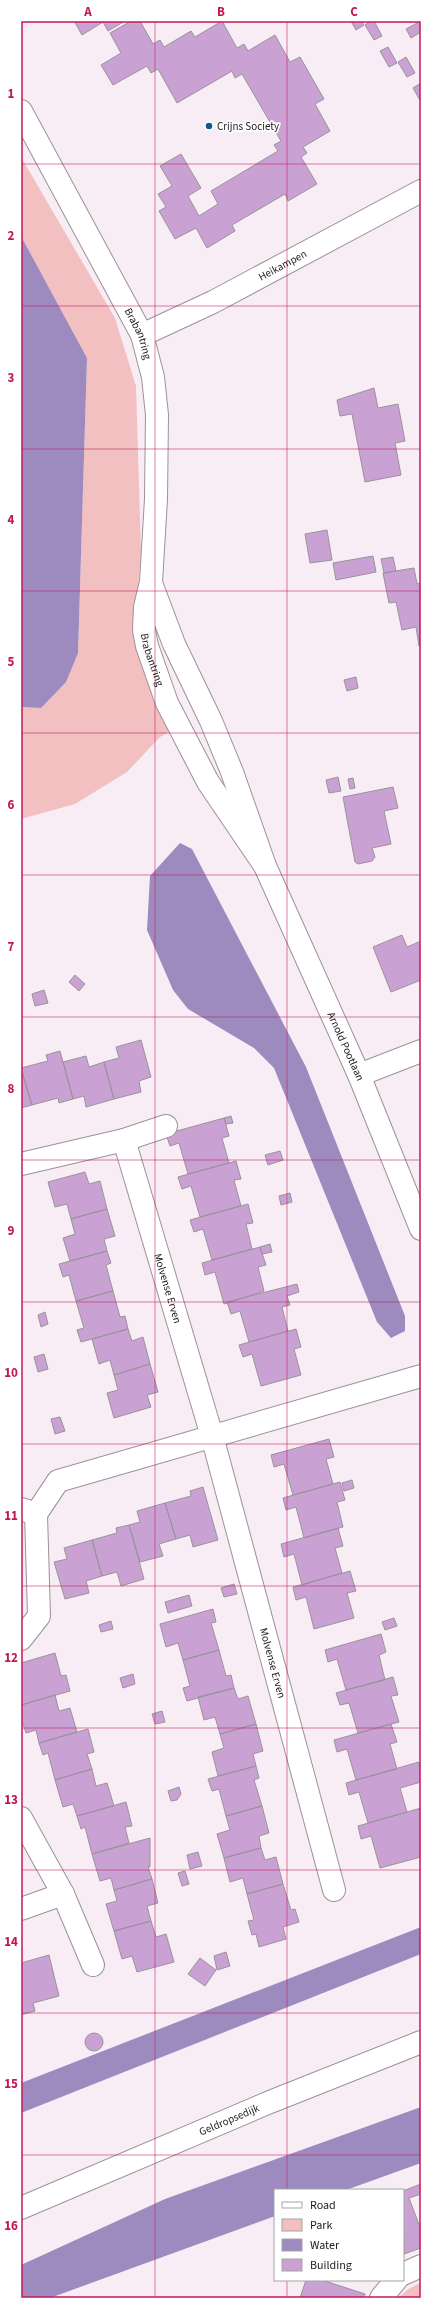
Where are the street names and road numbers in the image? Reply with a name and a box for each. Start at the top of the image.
street label: Heikampen [256,246,309,284]
street label: Brabantring [121,305,156,361]
street label: Brabantring [137,632,168,689]
street label: Arnold Pootlaan [324,1009,368,1083]
street label: Molvense Erven [151,1252,186,1325]
street label: Molvense Erven [256,1626,290,1700]
street label: Geldropsedijk [197,2100,262,2139]

